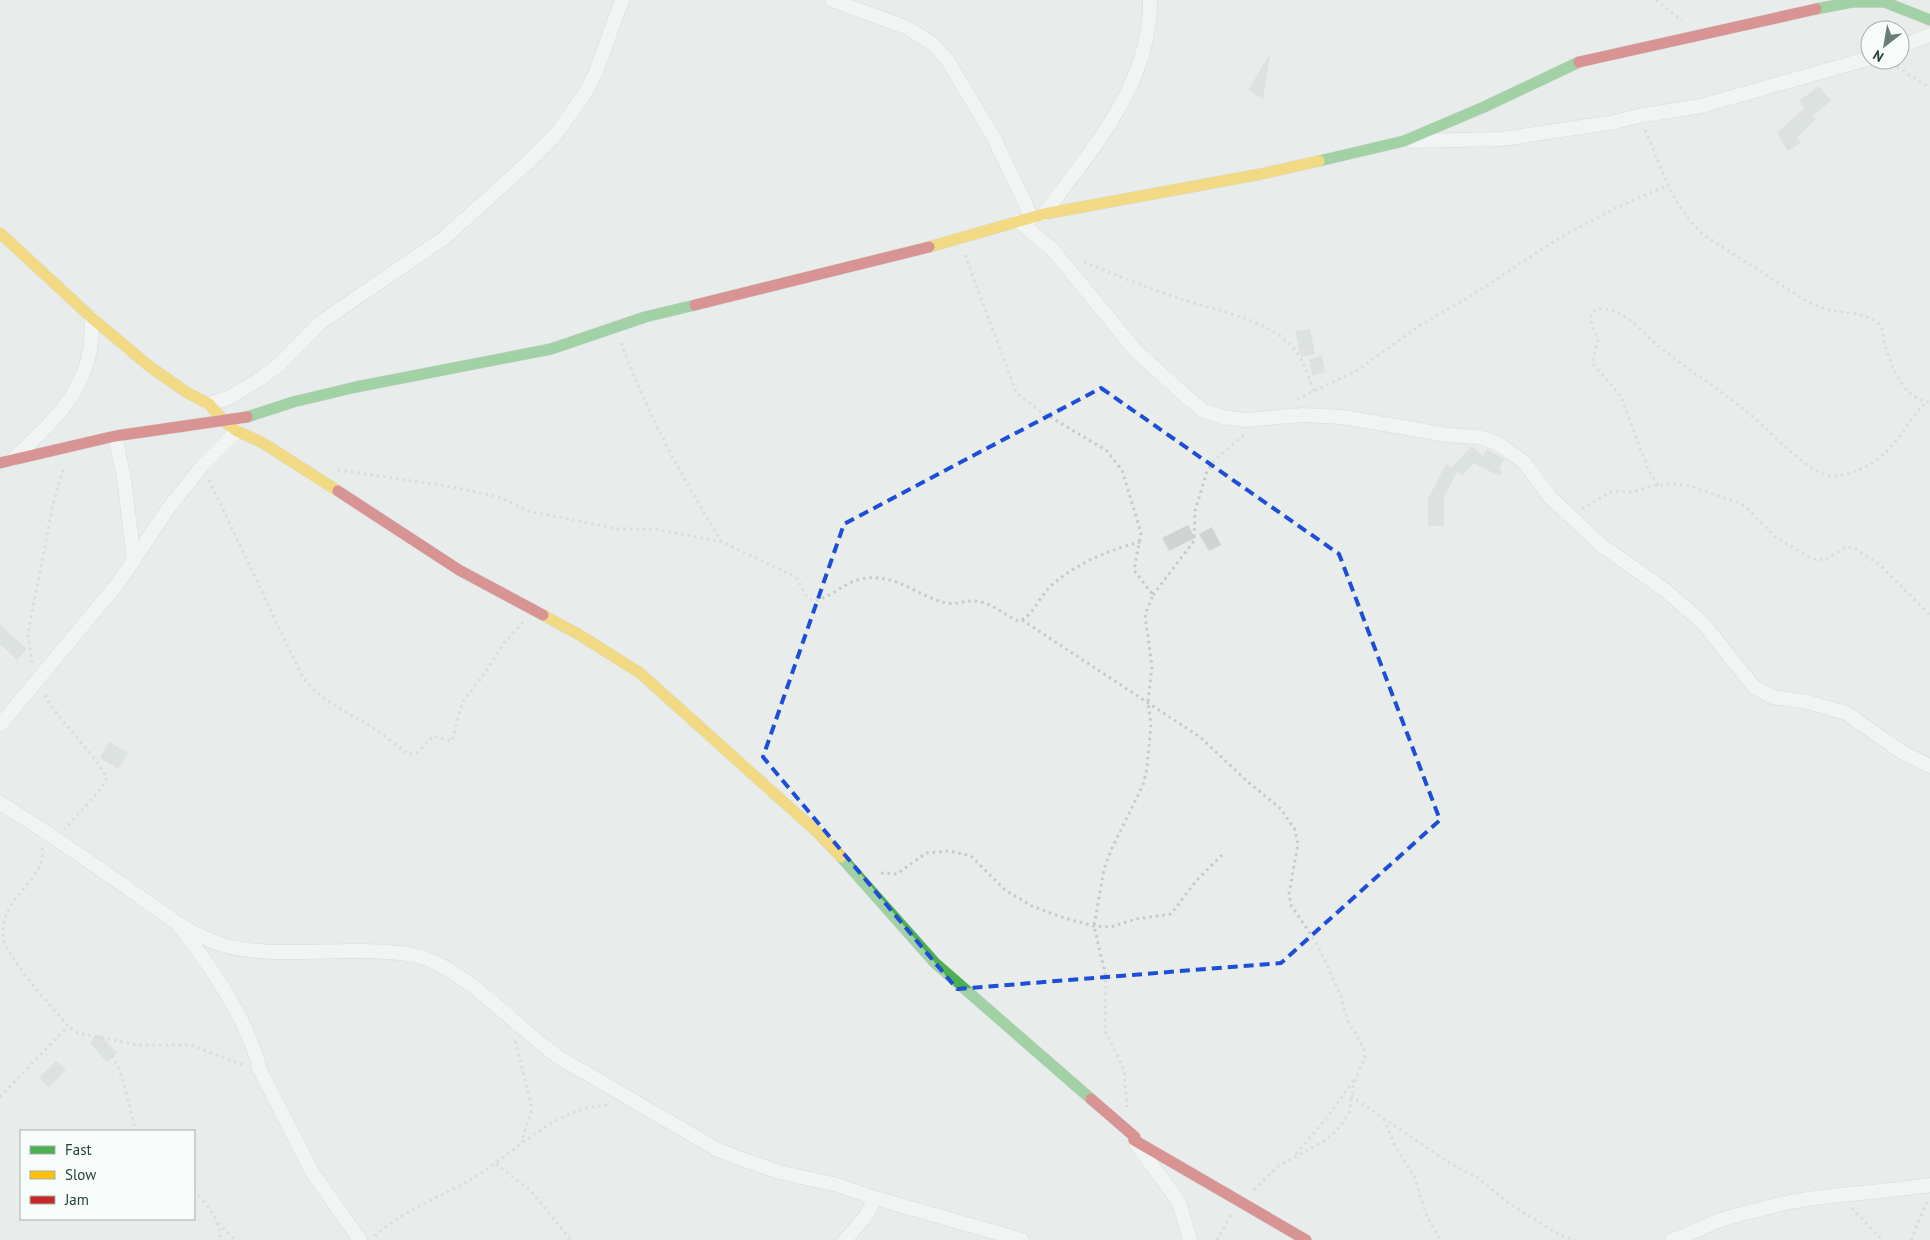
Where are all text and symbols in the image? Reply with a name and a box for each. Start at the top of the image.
north arrow [1860,20,1910,70]
text: N [1870,46,1887,66]
legend [20,1130,195,1220]
text: Fast [65,1140,92,1159]
text: Slow [65,1165,96,1184]
text: Jam [64,1190,89,1209]

